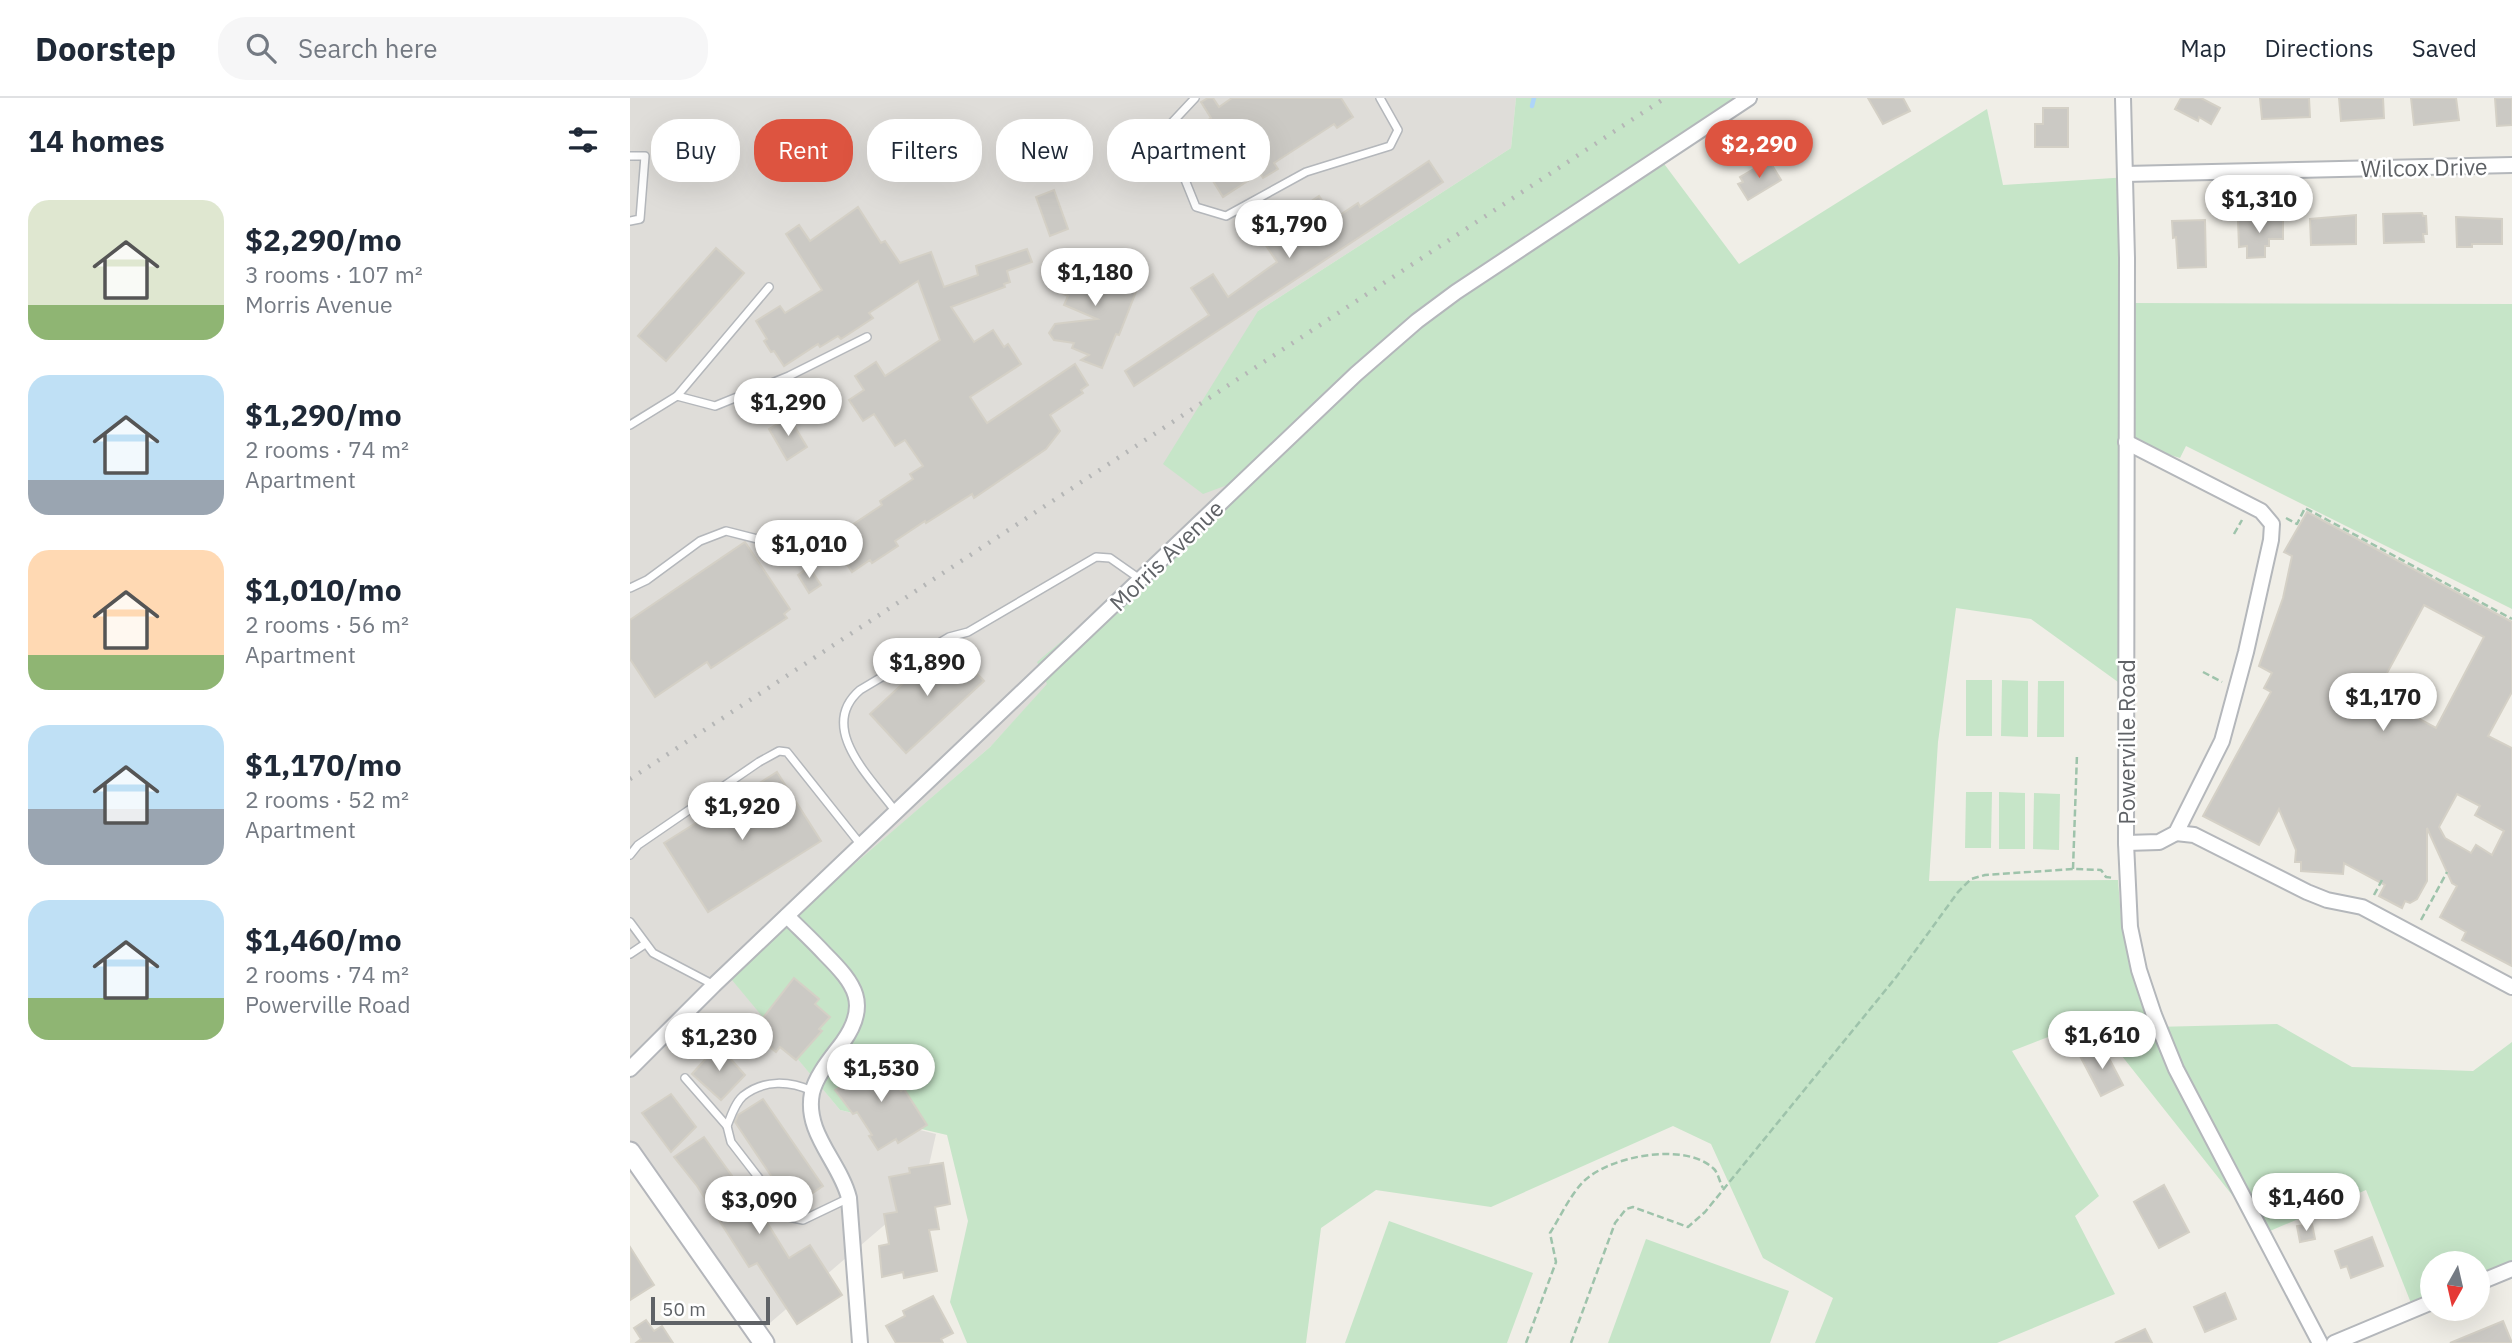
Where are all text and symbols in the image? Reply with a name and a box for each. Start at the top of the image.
search box [218,17,708,80]
text: Doorstep [35,27,176,70]
icon: search [242,29,280,67]
text: Search here [298,31,437,65]
text: Map [2180,32,2226,64]
text: Directions [2264,32,2374,64]
text: Saved [2412,32,2477,64]
chip: Buy [651,119,740,182]
chip: Rent [754,119,853,182]
chip: Filters [867,119,982,182]
chip: New [996,119,1093,182]
chip: Apartment [1107,119,1270,182]
pin: $2,290 [1702,120,1816,180]
text: 14 homes [28,121,165,160]
icon: filters [564,121,602,159]
text: $2,290 [1721,128,1797,158]
street label: Wilcox Drive [2360,151,2488,183]
pin: $1,310 [2202,176,2316,235]
text: $1,310 [2221,183,2297,213]
pin: $1,790 [1232,200,1346,260]
text: $1,790 [1251,208,1327,238]
text: $2,290/mo [245,220,402,259]
icon: home [84,228,168,312]
pin: $1,180 [1038,248,1152,308]
text: $1,180 [1057,256,1133,286]
text: 3 rooms · 107 m² [245,259,423,289]
text: Morris Avenue [245,289,393,319]
pin: $1,290 [731,378,845,438]
text: $1,290 [750,386,826,416]
text: $1,290/mo [245,395,402,434]
icon: home [84,403,168,487]
text: 2 rooms · 74 m² [245,434,409,464]
text: Apartment [245,464,356,494]
street label: Morris Avenue [1102,493,1230,617]
pin: $1,010 [752,520,866,580]
text: $1,010 [771,528,847,558]
text: $1,010/mo [245,570,402,609]
icon: home [84,578,168,662]
text: 2 rooms · 56 m² [245,609,409,639]
pin: $1,890 [870,638,984,698]
text: Apartment [245,639,356,669]
text: $1,890 [889,646,965,676]
street label: Powerville Road [2111,659,2141,825]
pin: $1,170 [2326,674,2440,733]
text: $1,170 [2345,681,2421,711]
text: $1,170/mo [245,745,402,784]
icon: home [84,753,168,837]
pin: $1,920 [685,782,799,842]
text: 2 rooms · 52 m² [245,784,409,814]
text: $1,920 [704,790,780,820]
text: Apartment [245,814,356,844]
text: $1,460/mo [245,920,402,959]
icon: home [84,928,168,1012]
text: 2 rooms · 74 m² [245,959,409,989]
text: Powerville Road [245,989,411,1019]
pin: $1,610 [2045,1012,2159,1071]
pin: $1,230 [662,1014,776,1073]
text: $1,610 [2064,1019,2140,1049]
text: $1,230 [681,1021,757,1051]
pin: $1,530 [824,1044,938,1104]
text: $1,530 [843,1052,919,1082]
pin: $1,460 [2249,1174,2363,1233]
pin: $3,090 [702,1176,816,1236]
text: $1,460 [2268,1181,2344,1211]
text: $3,090 [721,1184,797,1214]
north arrow [2420,1251,2490,1321]
map controls [2420,1251,2490,1321]
scale bar [651,1294,770,1326]
text: 50 m [662,1297,706,1321]

